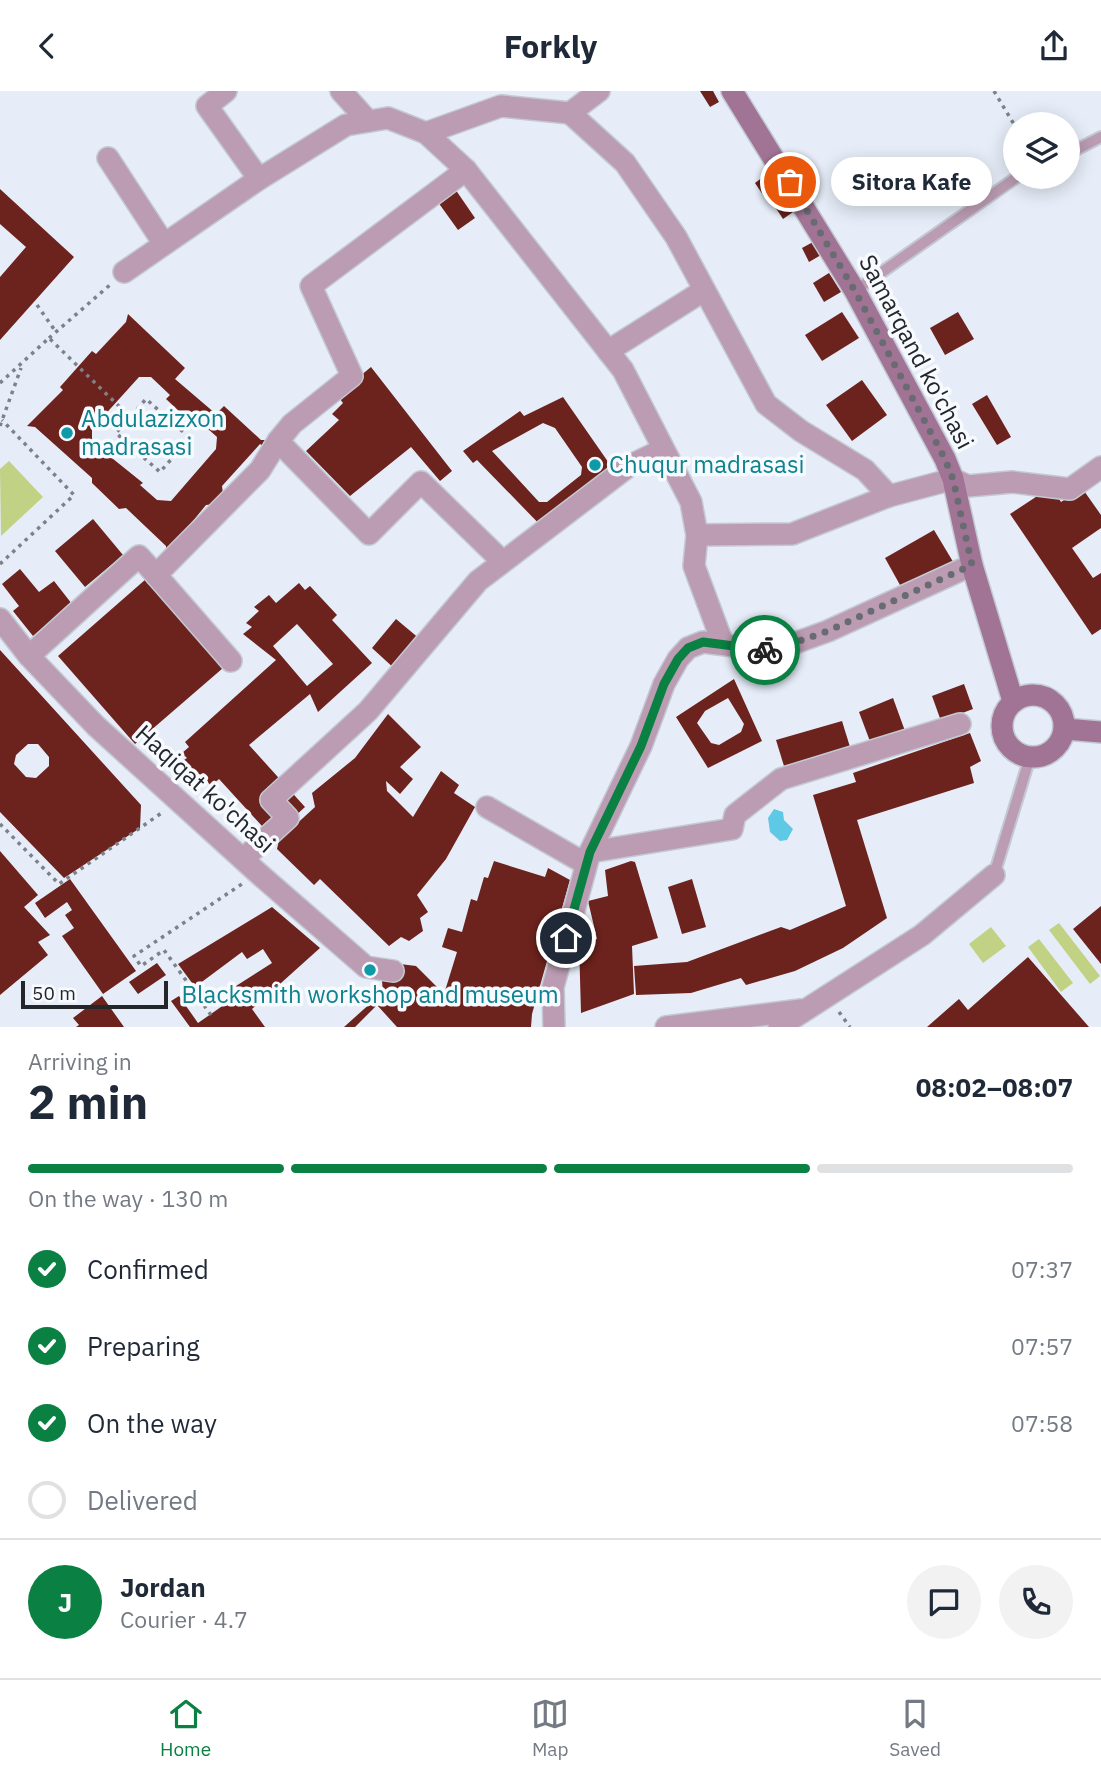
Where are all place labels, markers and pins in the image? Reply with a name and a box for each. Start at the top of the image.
pin [760,152,820,212]
callout: Sitora Kafe [832,157,993,207]
place label: Abdulazizxon madrasasi [81,402,224,462]
marker: Abdulazizxon madrasasi [59,425,75,441]
place label: Chuqur madrasasi [609,448,805,480]
marker: Chuqur madrasasi [587,457,603,473]
pin [536,908,596,968]
marker: Blacksmith workshop and museum [362,962,378,978]
place label: Blacksmith workshop and museum [181,978,559,1010]

